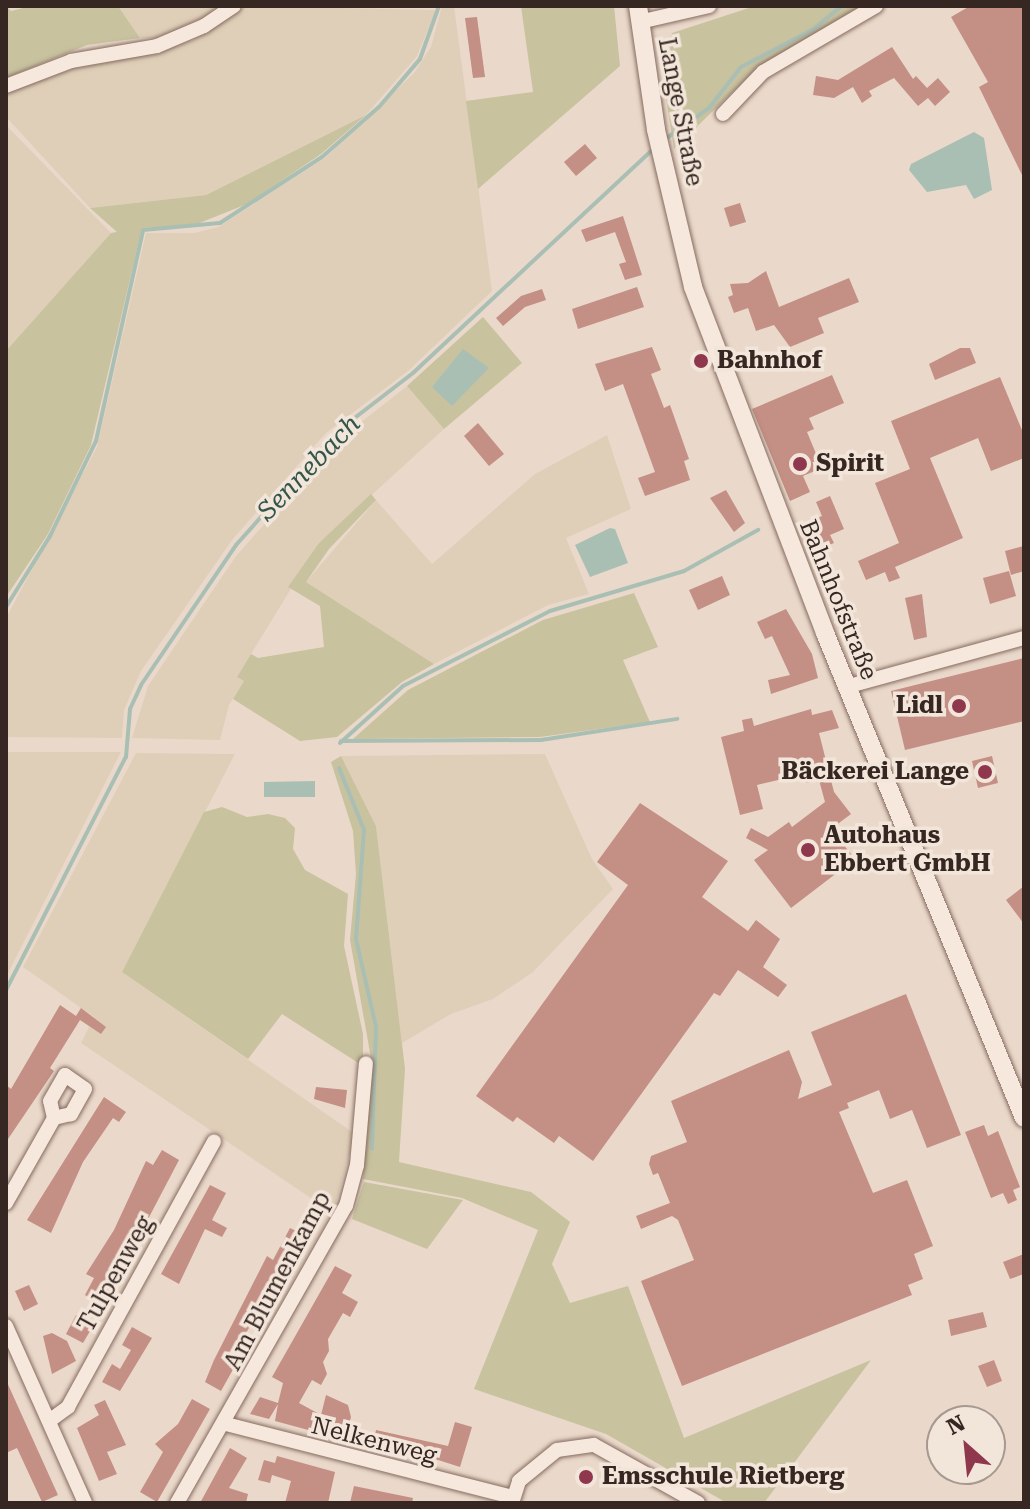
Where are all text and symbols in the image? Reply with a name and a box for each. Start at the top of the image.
street label: Lange Straße [652,35,708,189]
place label: Bahnhof [717,347,822,375]
marker: Bahnhof [692,352,710,370]
water label: Sennebach [251,409,367,527]
place label: Spirit [816,450,884,478]
marker: Spirit [791,455,809,473]
street label: Bahnhofstraße [793,516,883,684]
place label: Lidl [896,692,943,720]
marker: Lidl [950,697,968,715]
place label: Bäckerei Lange [781,758,969,786]
marker: Bäckerei Lange [976,763,994,781]
place label: Autohaus Ebbert GmbH [824,822,991,878]
marker: Autohaus Ebbert GmbH [799,841,817,859]
street label: Am Blumenkamp [219,1187,337,1375]
street label: Tulpenweg [72,1211,160,1337]
north arrow [926,1405,1006,1485]
text: N [943,1410,969,1440]
street label: Nelkenweg [308,1412,440,1470]
place label: Emsschule Rietberg [602,1463,844,1491]
marker: Emsschule Rietberg [577,1468,595,1486]

